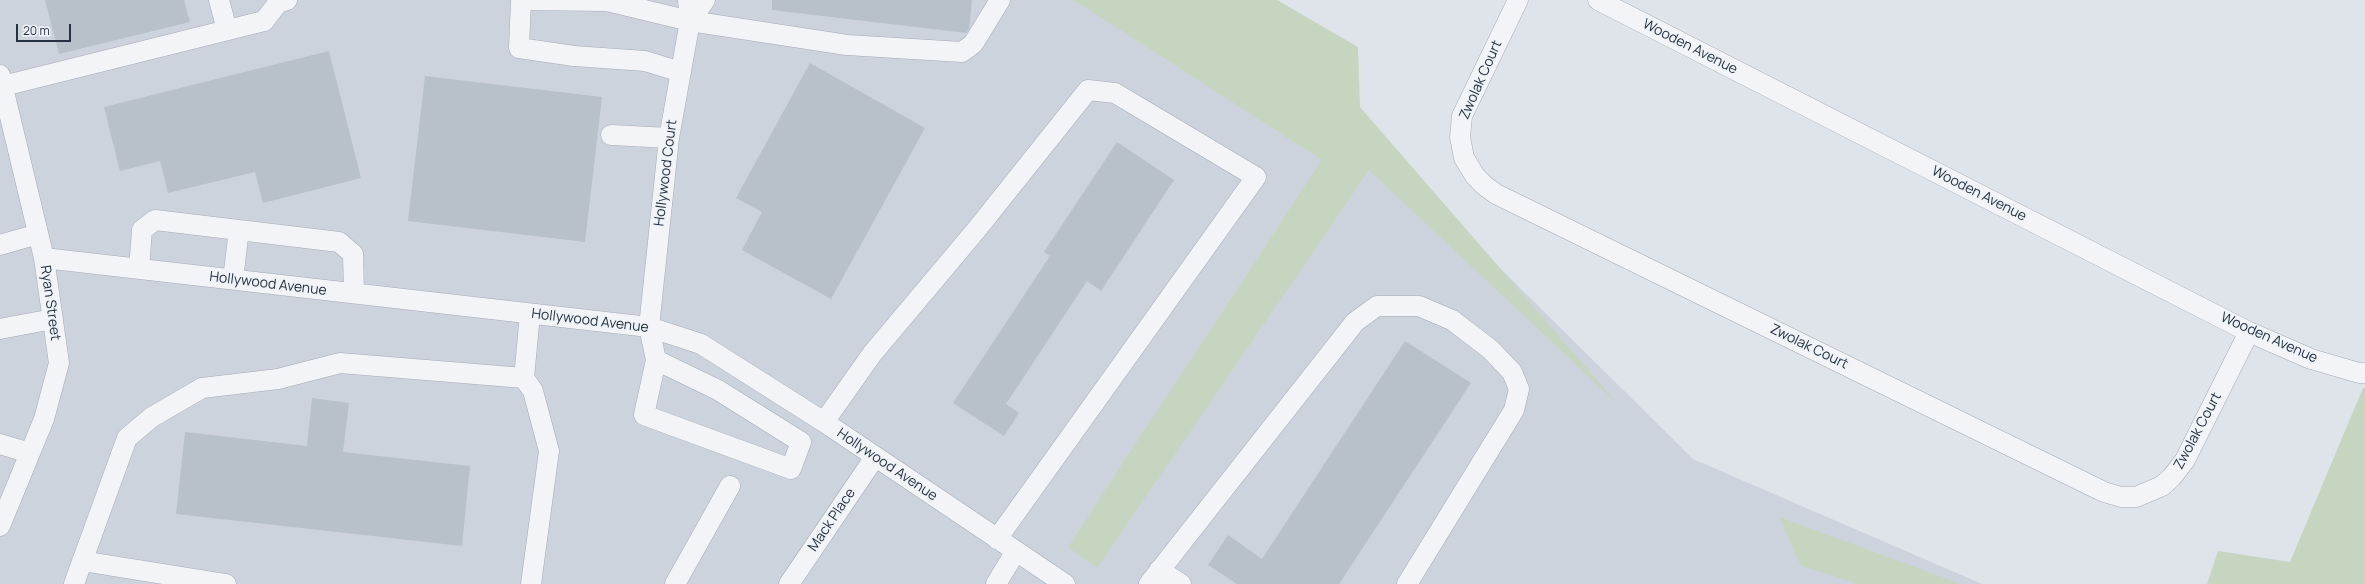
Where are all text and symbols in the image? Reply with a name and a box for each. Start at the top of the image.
scale bar [18,16,73,42]
street label: Wooden Avenue [1640,16,1740,78]
text: 20 m [23,22,50,39]
street label: Zwolak Court [1456,38,1506,122]
street label: Hollywood Court [651,119,681,227]
street label: Wooden Avenue [1929,163,2029,225]
street label: Ryan Street [36,264,64,342]
street label: Hollywood Avenue [208,268,328,300]
street label: Hollywood Avenue [530,305,650,337]
street label: Wooden Avenue [2218,309,2320,367]
street label: Zwolak Court [1767,321,1851,373]
street label: Zwolak Court [2171,390,2225,472]
street label: Hollywood Avenue [833,425,941,505]
street label: Mack Place [805,485,859,555]

